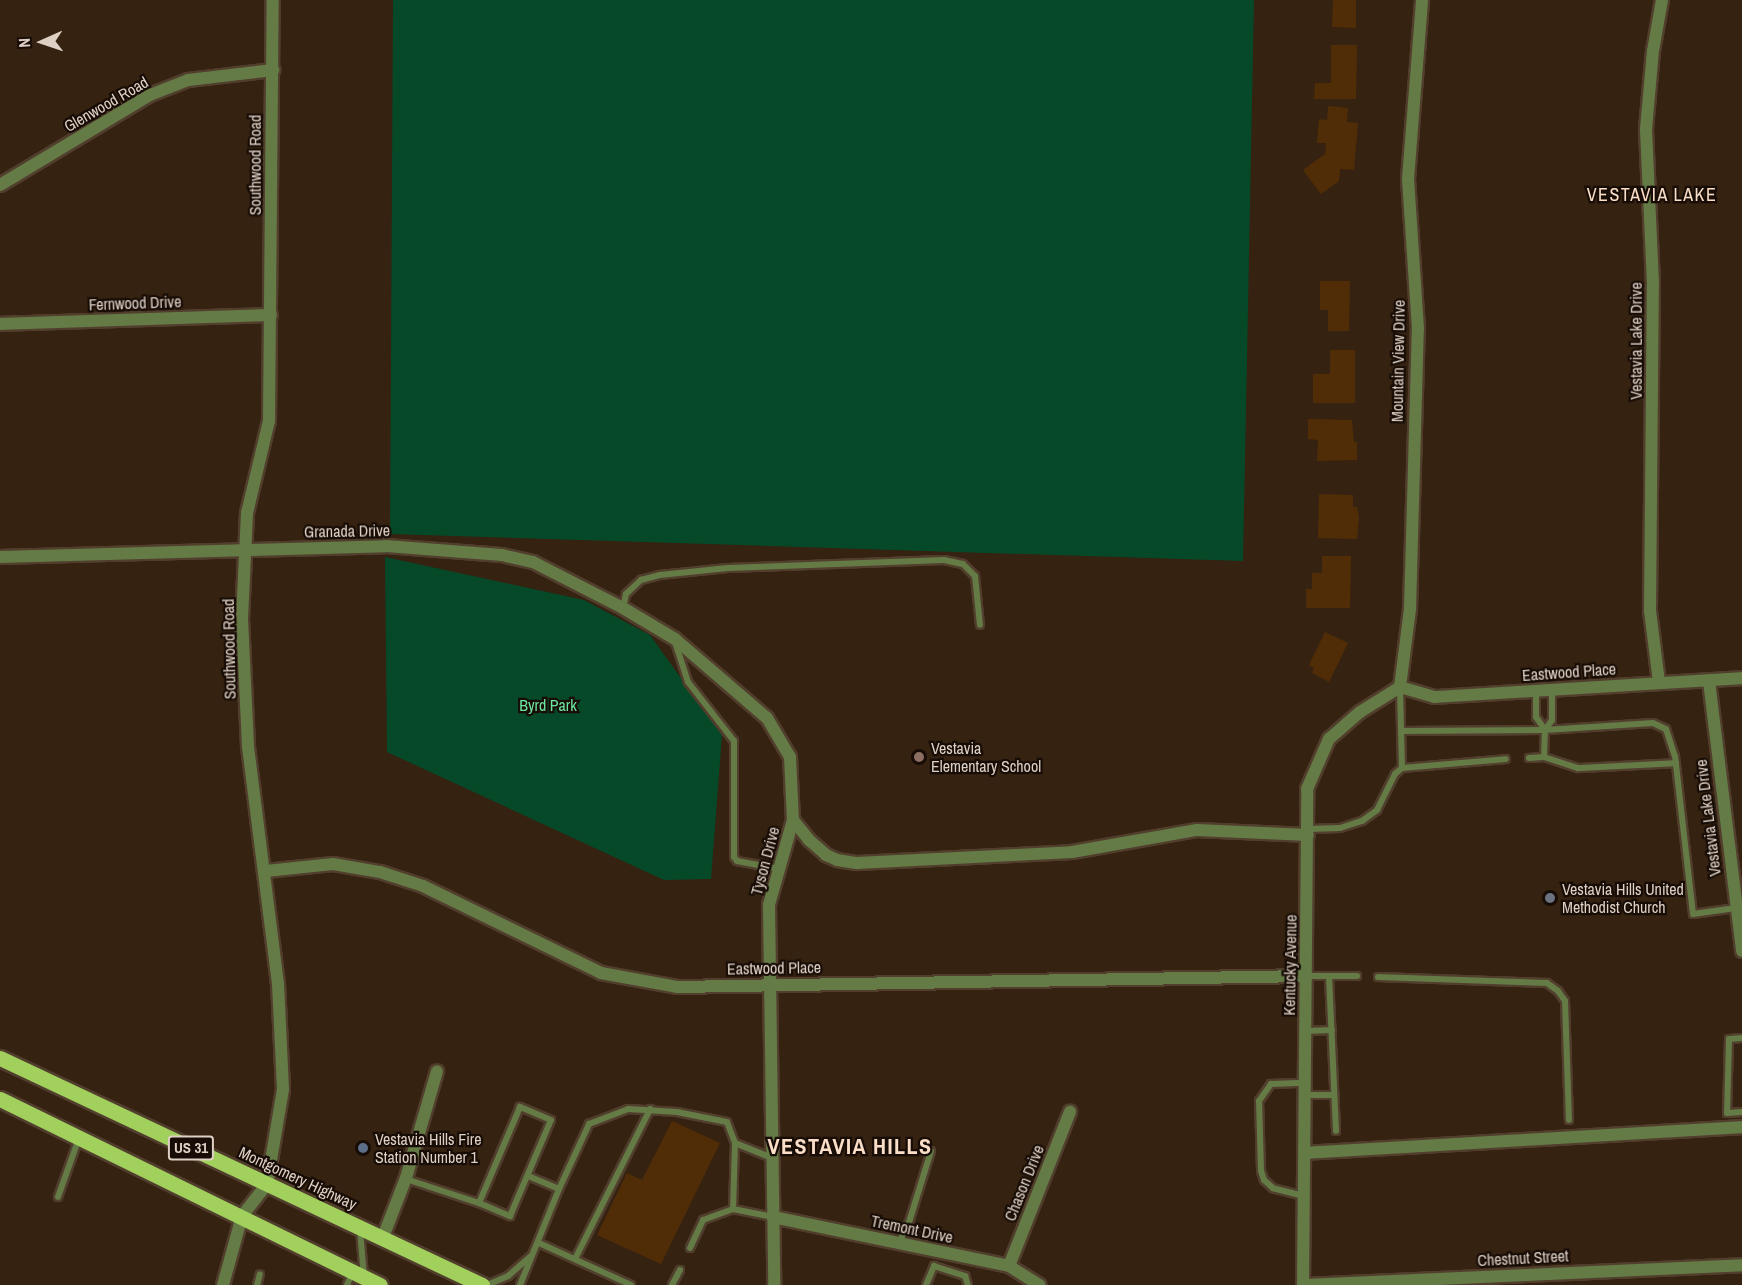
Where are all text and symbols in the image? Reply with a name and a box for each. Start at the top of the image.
north arrow [12,12,72,72]
text: N [13,38,35,48]
street label: Glenwood Road [60,72,152,136]
street label: Southwood Road [245,115,265,215]
district label: VESTAVIA LAKE [1586,184,1718,206]
street label: Vestavia Lake Drive [1626,282,1646,400]
street label: Fernwood Drive [88,292,182,314]
street label: Mountain View Drive [1387,300,1409,422]
street label: Granada Drive [304,521,390,541]
street label: Southwood Road [219,599,239,699]
street label: Eastwood Place [1521,659,1617,685]
park label: Byrd Park [519,695,577,715]
place label: Vestavia Elementary School [931,738,1041,776]
marker: Vestavia Elementary School [912,750,926,764]
street label: Vestavia Lake Drive [1691,759,1725,877]
street label: Tyson Drive [747,825,783,897]
place label: Vestavia Hills United Methodist Church [1562,879,1684,917]
marker: Vestavia Hills United Methodist Church [1543,891,1557,905]
street label: Kentucky Avenue [1280,914,1300,1016]
street label: Eastwood Place [727,958,821,978]
place label: Vestavia Hills Fire Station Number 1 [375,1129,481,1167]
district label: VESTAVIA HILLS [767,1134,933,1160]
road number: US 31 [167,1136,215,1160]
marker: Vestavia Hills Fire Station Number 1 [356,1141,370,1155]
street label: Montgomery Highway [236,1142,360,1214]
street label: Chason Drive [1000,1142,1048,1224]
street label: Tremont Drive [869,1211,955,1247]
street label: Chestnut Street [1477,1246,1569,1270]

